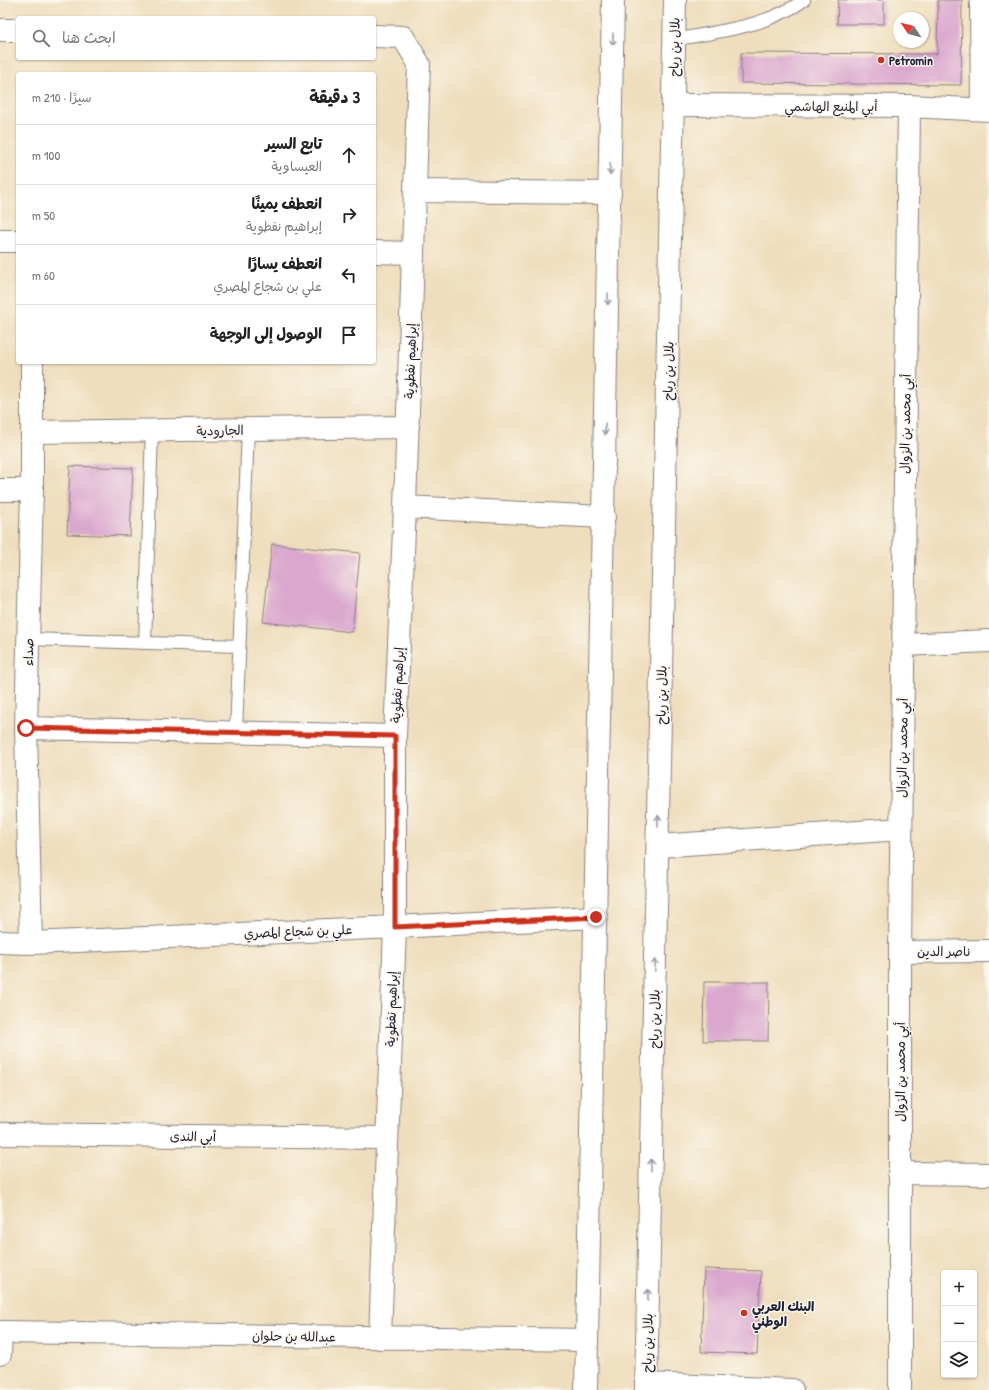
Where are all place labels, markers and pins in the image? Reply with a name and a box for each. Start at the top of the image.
place label: Petromin [889,51,933,69]
marker: Petromin [876,55,886,65]
place label: البنك العربي الوطني [752,1297,814,1334]
marker: البنك العربي الوطني [739,1308,749,1318]

